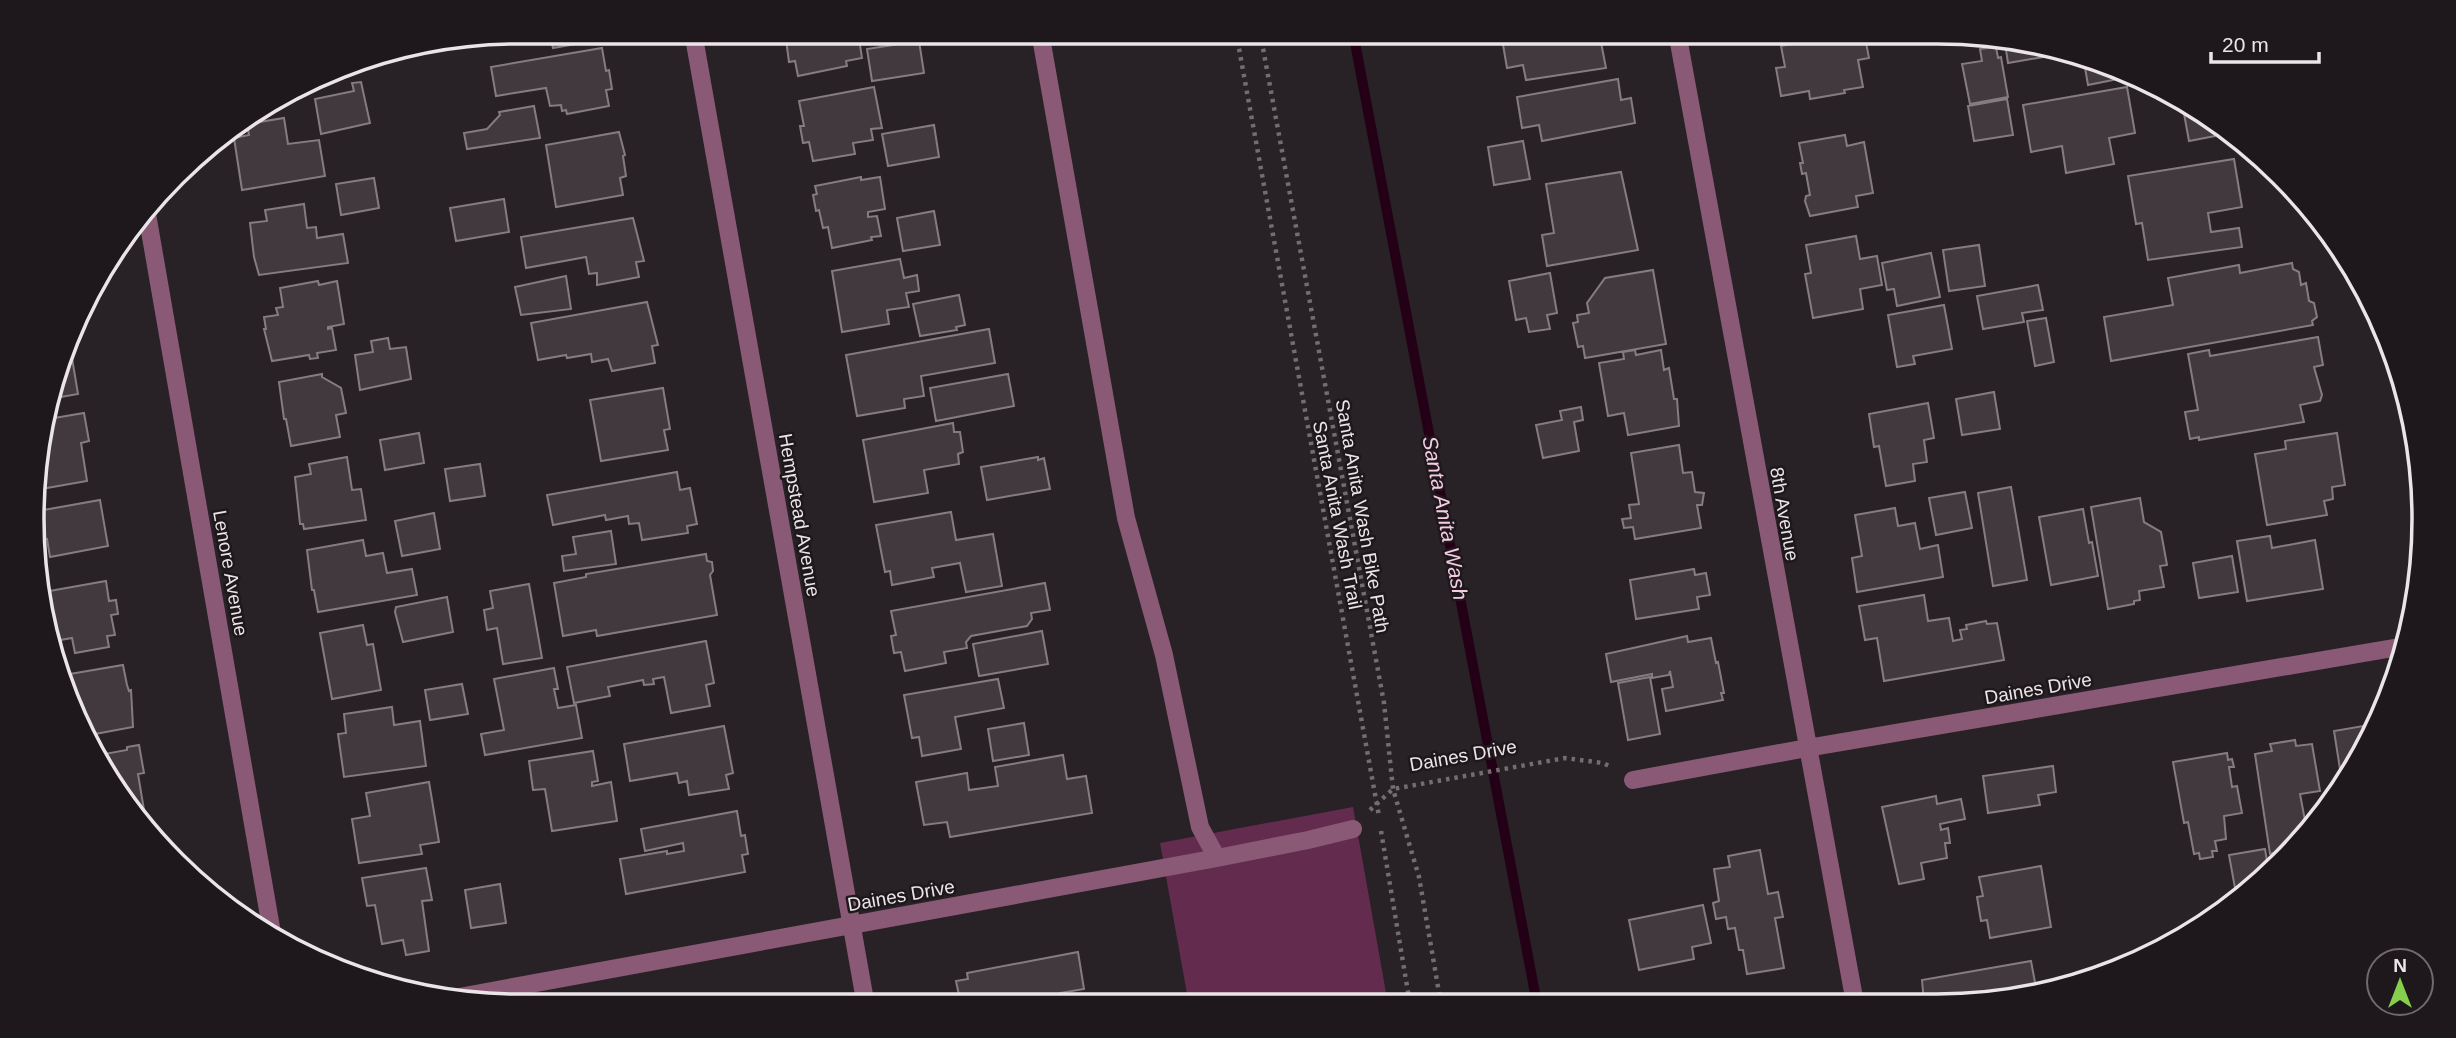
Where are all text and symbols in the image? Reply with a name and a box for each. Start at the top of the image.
scale bar [2211,21,2320,65]
text: 20 m [2222,33,2269,56]
street label: Santa Anita Wash Bike Path [1332,398,1393,635]
street label: Santa Anita Wash Trail [1309,419,1366,611]
street label: Hempstead Avenue [775,432,824,598]
water label: Santa Anita Wash [1418,434,1473,602]
street label: 8th Avenue [1766,466,1803,563]
street label: Lenore Avenue [209,508,252,638]
street label: Daines Drive [1983,669,2093,708]
street label: Daines Drive [1408,736,1518,775]
street label: Daines Drive [846,876,956,915]
north arrow [2365,947,2435,1017]
text: N [2393,955,2407,976]

